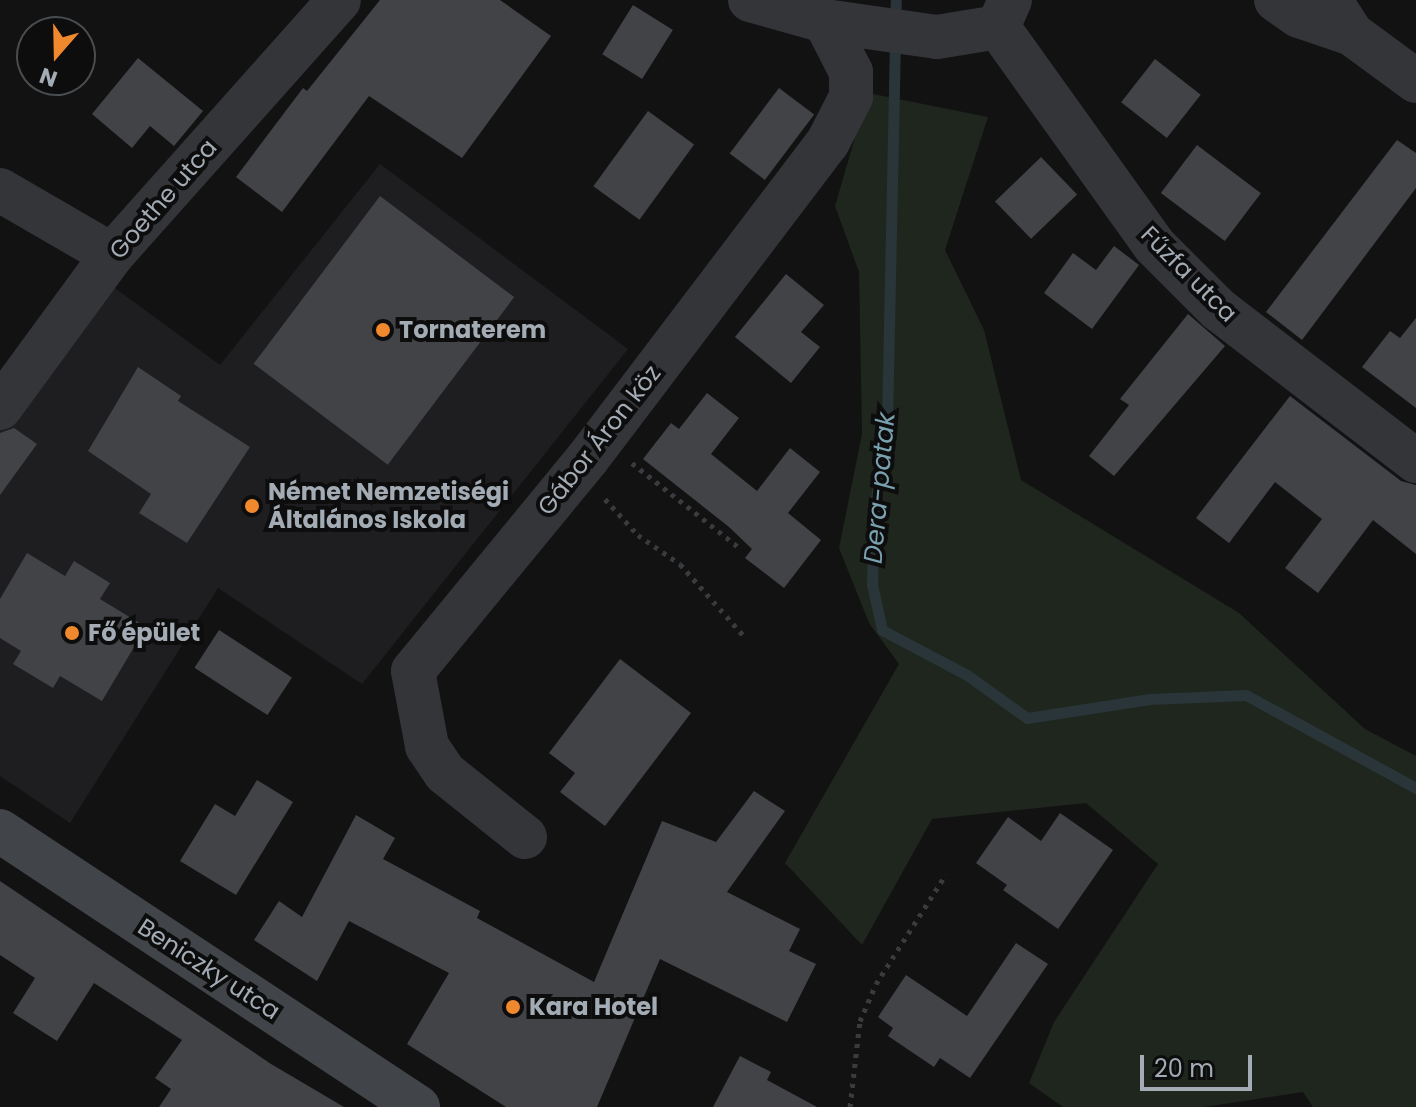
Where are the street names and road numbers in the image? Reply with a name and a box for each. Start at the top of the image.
street label: Goethe utca [103,133,223,265]
street label: Fűzfa utca [1135,220,1243,328]
street label: Gábor Áron köz [531,359,667,521]
street label: Beniczky utca [133,912,285,1026]

